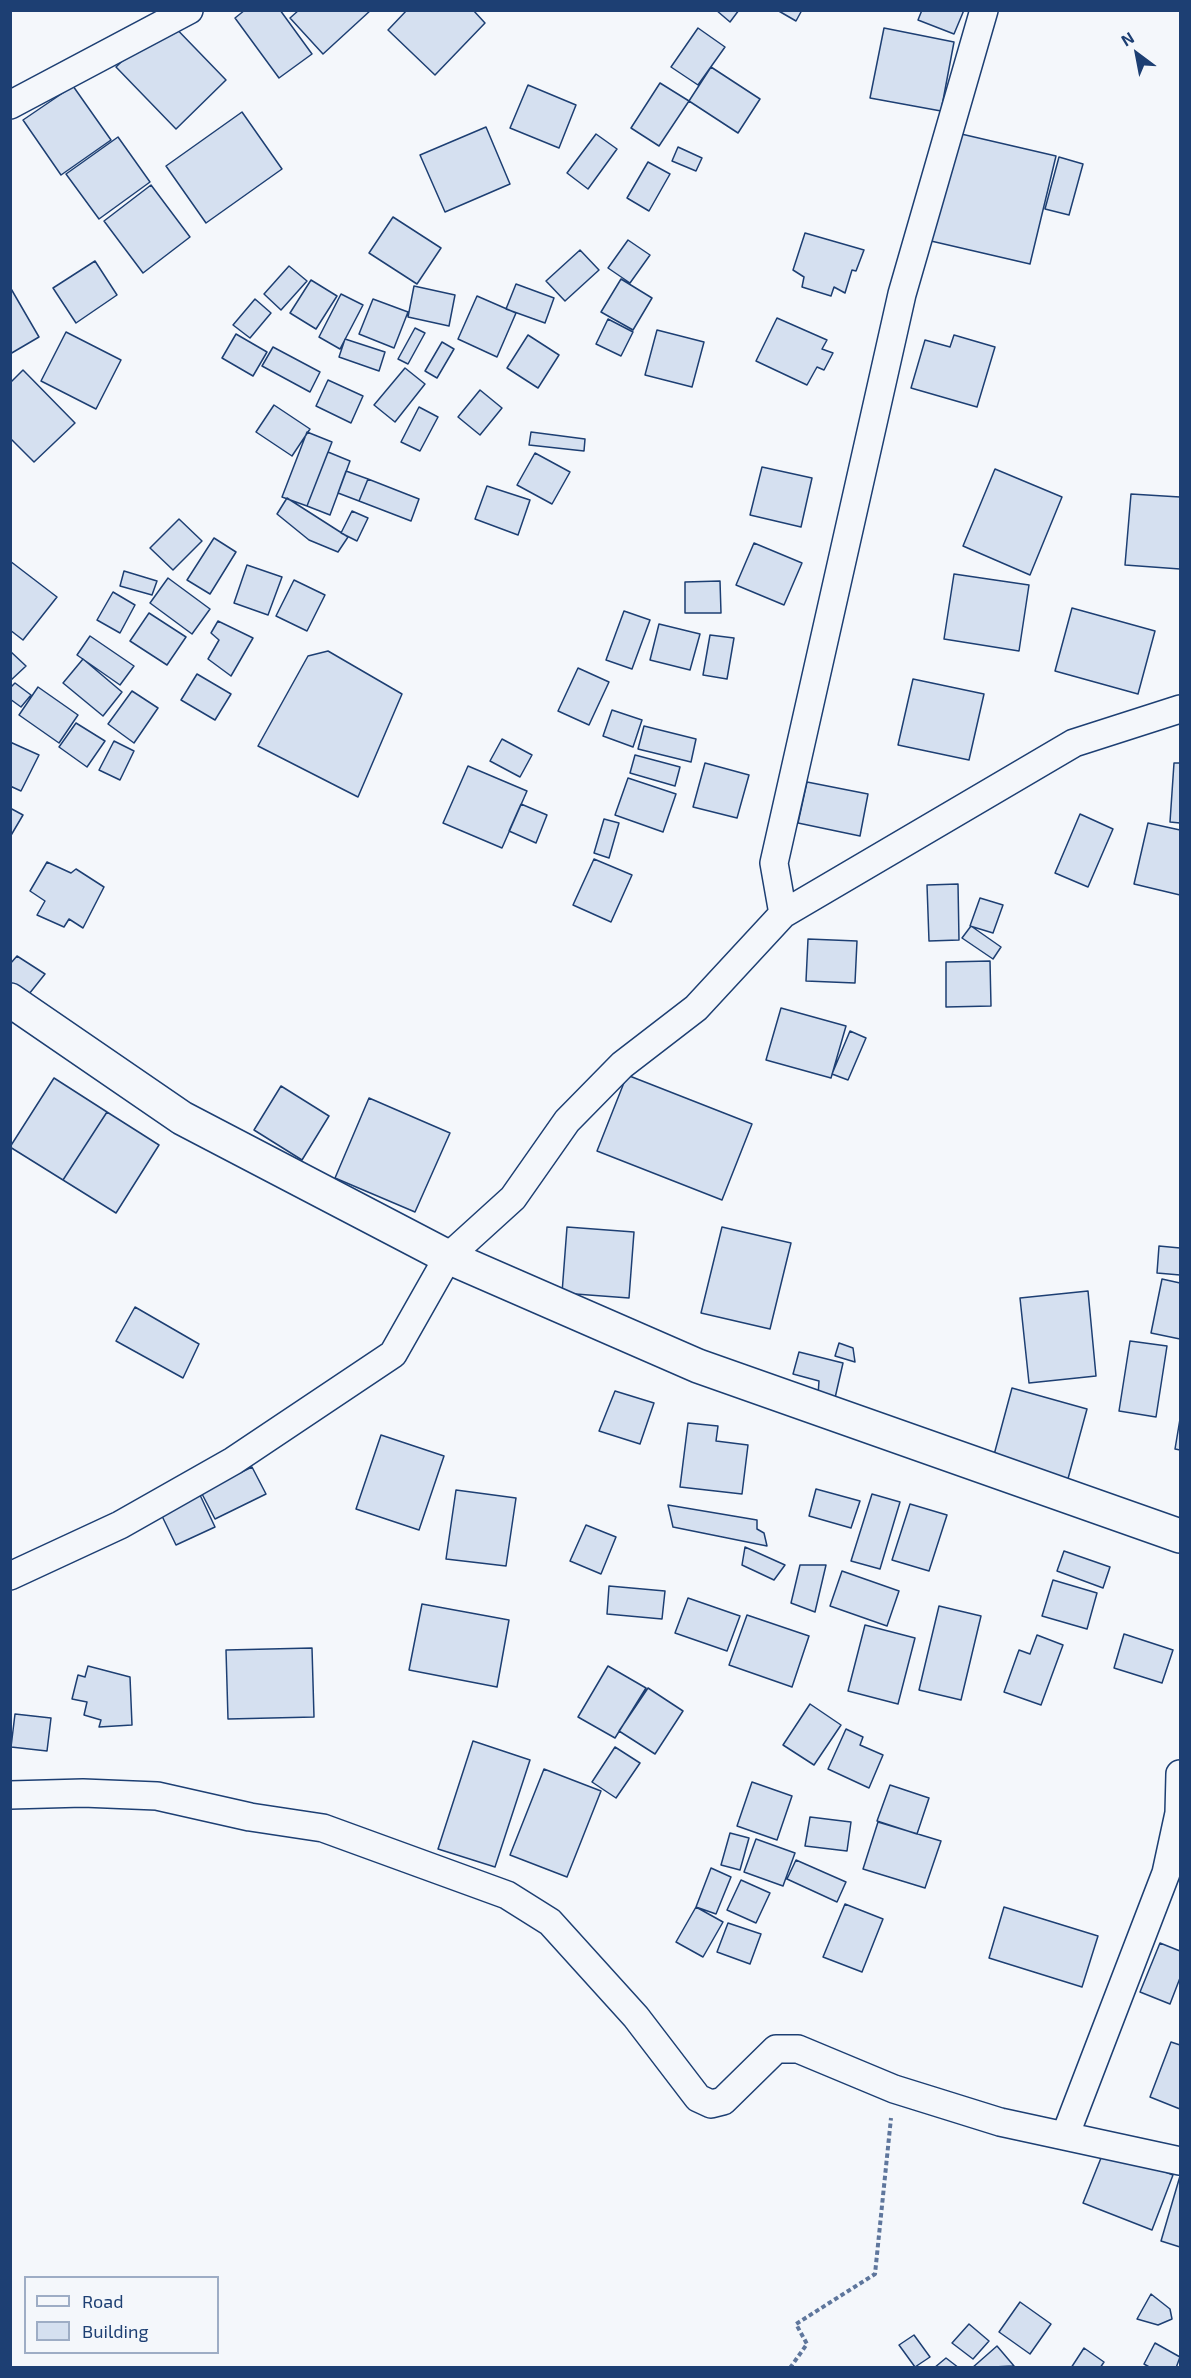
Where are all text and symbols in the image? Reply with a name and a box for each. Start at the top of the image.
north arrow [1107,24,1167,84]
text: N [1117,27,1137,49]
legend [24,2276,219,2354]
text: Road [82,2290,123,2312]
text: Building [82,2320,149,2342]

